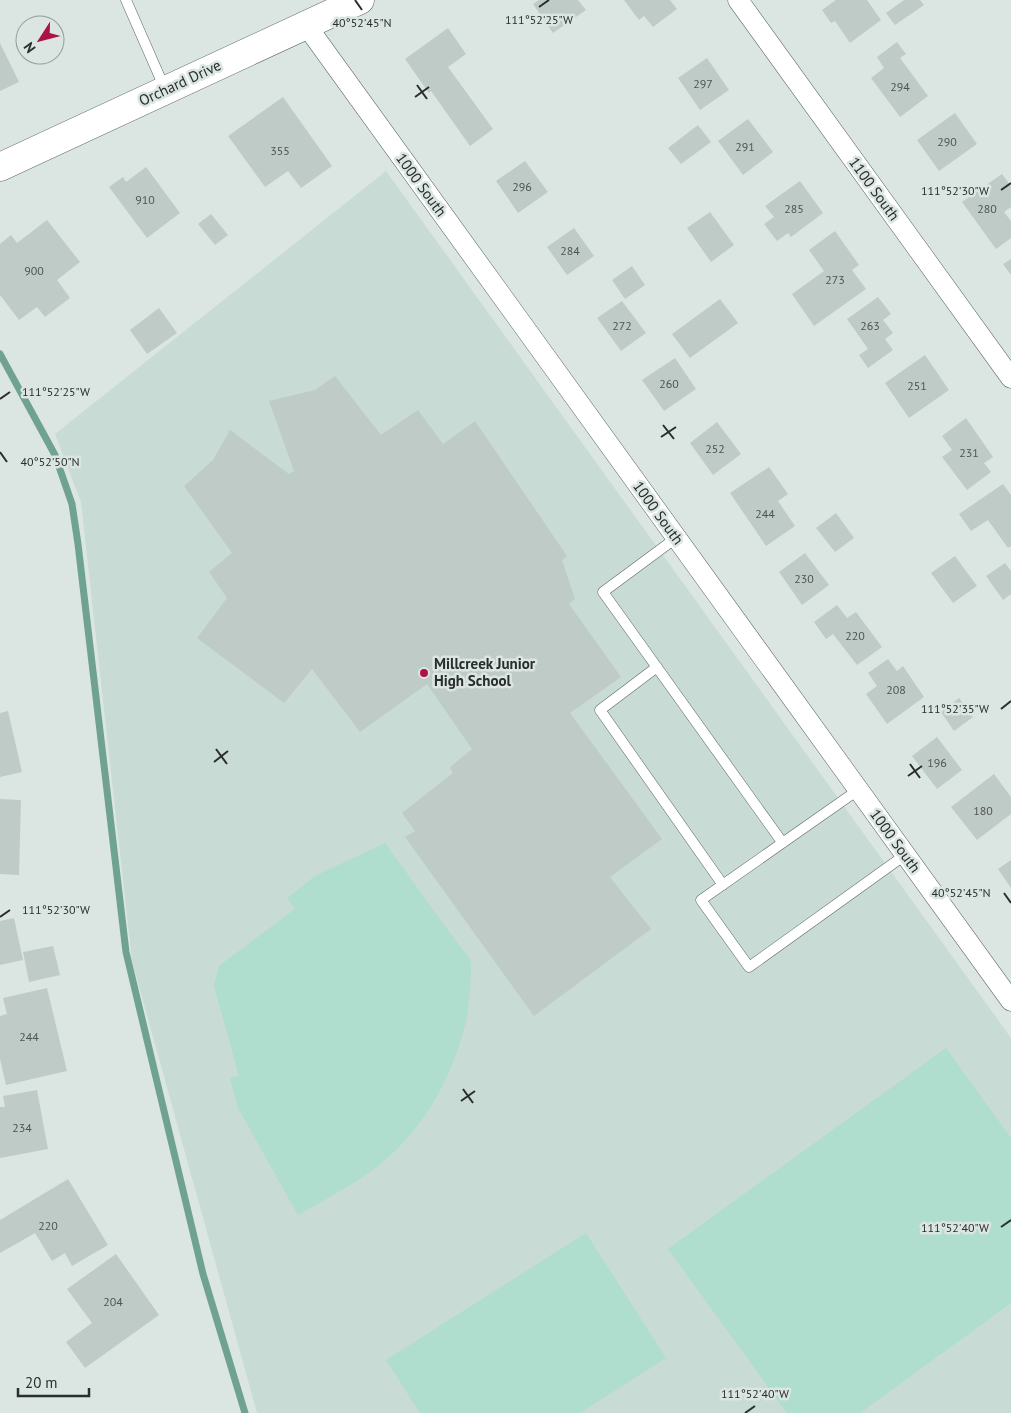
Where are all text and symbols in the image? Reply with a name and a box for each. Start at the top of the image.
text: 111°52'25"W [505,12,573,27]
north arrow [15,15,65,65]
text: 40°52'45"N [332,15,392,30]
text: N [19,39,39,57]
street label: Orchard Drive [136,55,224,110]
house number: 297 [693,76,713,91]
house number: 294 [890,79,910,94]
house number: 290 [937,134,957,149]
house number: 291 [735,139,755,154]
house number: 355 [270,143,290,158]
street label: 1000 South [392,149,451,220]
street label: 1100 South [845,153,904,224]
house number: 296 [512,179,532,194]
text: 111°52'30"W [921,183,989,198]
house number: 910 [135,192,155,207]
house number: 285 [784,201,804,216]
house number: 280 [977,201,997,216]
house number: 284 [560,243,580,258]
house number: 900 [24,263,44,278]
house number: 273 [825,272,845,287]
house number: 272 [612,318,632,333]
house number: 263 [860,318,880,333]
house number: 260 [659,376,679,391]
house number: 251 [907,378,927,393]
text: 111°52'25"W [22,384,90,399]
house number: 252 [705,441,725,456]
house number: 231 [959,445,979,460]
text: 40°52'50"N [20,454,80,469]
street label: 1000 South [629,477,688,548]
house number: 244 [755,506,775,521]
house number: 230 [794,571,814,586]
house number: 220 [845,628,865,643]
place label: Millcreek Junior High School [434,654,536,690]
marker: Millcreek Junior High School [418,667,430,679]
house number: 208 [886,682,906,697]
text: 111°52'35"W [921,701,989,716]
house number: 196 [927,755,947,770]
house number: 180 [973,803,993,818]
street label: 1000 South [866,805,925,876]
text: 40°52'45"N [931,885,991,900]
text: 111°52'30"W [22,902,90,917]
house number: 244 [19,1029,39,1044]
house number: 234 [12,1120,32,1135]
house number: 220 [38,1218,58,1233]
text: 111°52'40"W [921,1220,989,1235]
house number: 204 [103,1294,123,1309]
scale bar [18,1366,89,1398]
text: 20 m [25,1373,58,1392]
text: 111°52'40"W [721,1386,789,1401]

